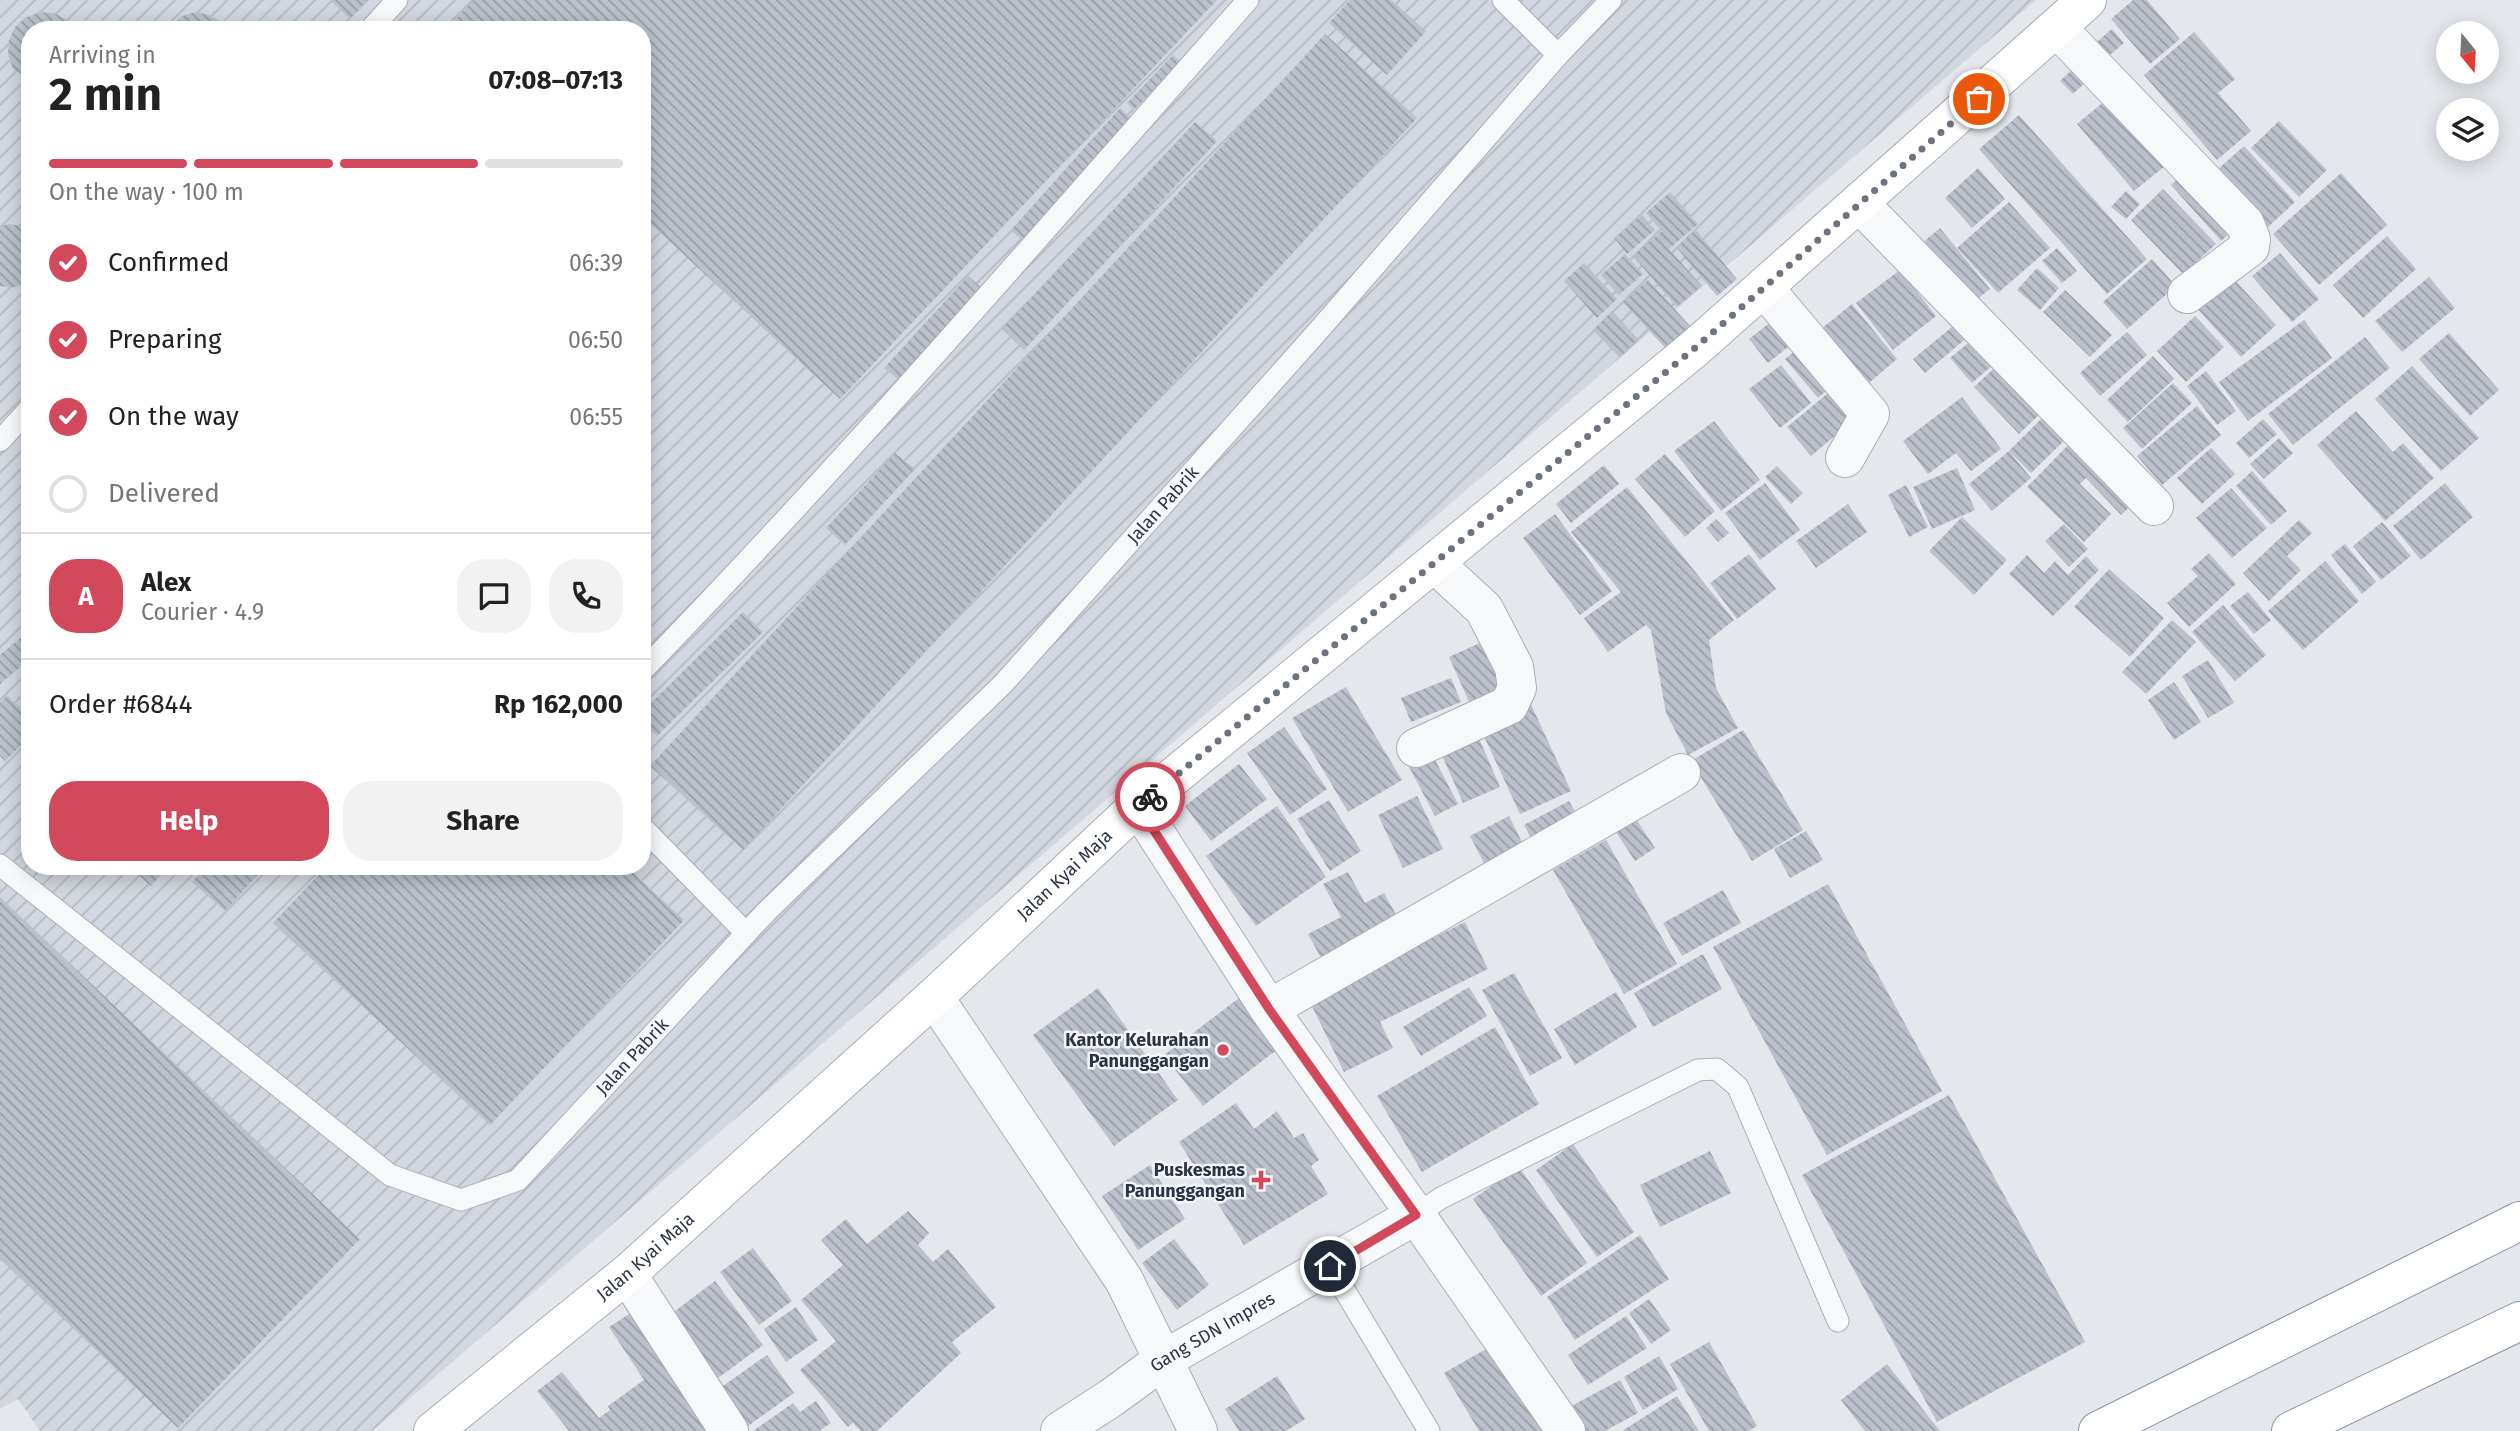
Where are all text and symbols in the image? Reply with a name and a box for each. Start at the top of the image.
north arrow [2436,21,2499,84]
map controls [2436,21,2499,161]
text: Arriving in [49,41,156,69]
text: 07:08–07:13 [488,65,623,96]
text: 2 min [49,67,162,122]
pin [1949,69,2009,129]
icon: bag [1960,80,1998,118]
button: layers [2436,98,2499,161]
text: On the way · 100 m [49,178,244,206]
icon: check [49,244,87,282]
text: Confirmed [108,247,229,278]
text: 06:39 [569,249,623,277]
icon: check [49,321,87,359]
text: Preparing [108,324,221,355]
text: 06:50 [568,326,623,354]
icon: check [49,398,87,436]
text: On the way [108,401,239,432]
text: 06:55 [569,403,623,431]
street label: Jalan Pabrik [1123,461,1204,548]
text: Delivered [108,478,220,509]
button: chat [457,559,531,633]
button: phone [549,559,623,633]
text: Alex [141,567,191,598]
text: A [78,581,94,612]
text: Courier · 4.9 [141,598,264,626]
text: Order #6844 [49,689,192,720]
text: Rp 162,000 [494,689,623,720]
courier [1115,762,1185,832]
icon: bike [1131,778,1169,816]
button: Help [49,781,329,861]
button: Share [343,781,623,861]
street label: Jalan Kyai Maja [1012,825,1117,925]
street label: Jalan Pabrik [591,1013,674,1100]
place label: Kantor Kelurahan Panunggangan [1065,1029,1209,1072]
marker: Kantor Kelurahan Panunggangan [1215,1042,1231,1058]
place label: Puskesmas Panunggangan [1125,1159,1245,1202]
marker: Puskesmas Panunggangan [1251,1170,1271,1190]
street label: Jalan Kyai Maja [592,1208,699,1305]
pin [1300,1236,1360,1296]
icon: home [1311,1247,1349,1285]
street label: Gang SDN Impres [1146,1287,1279,1377]

